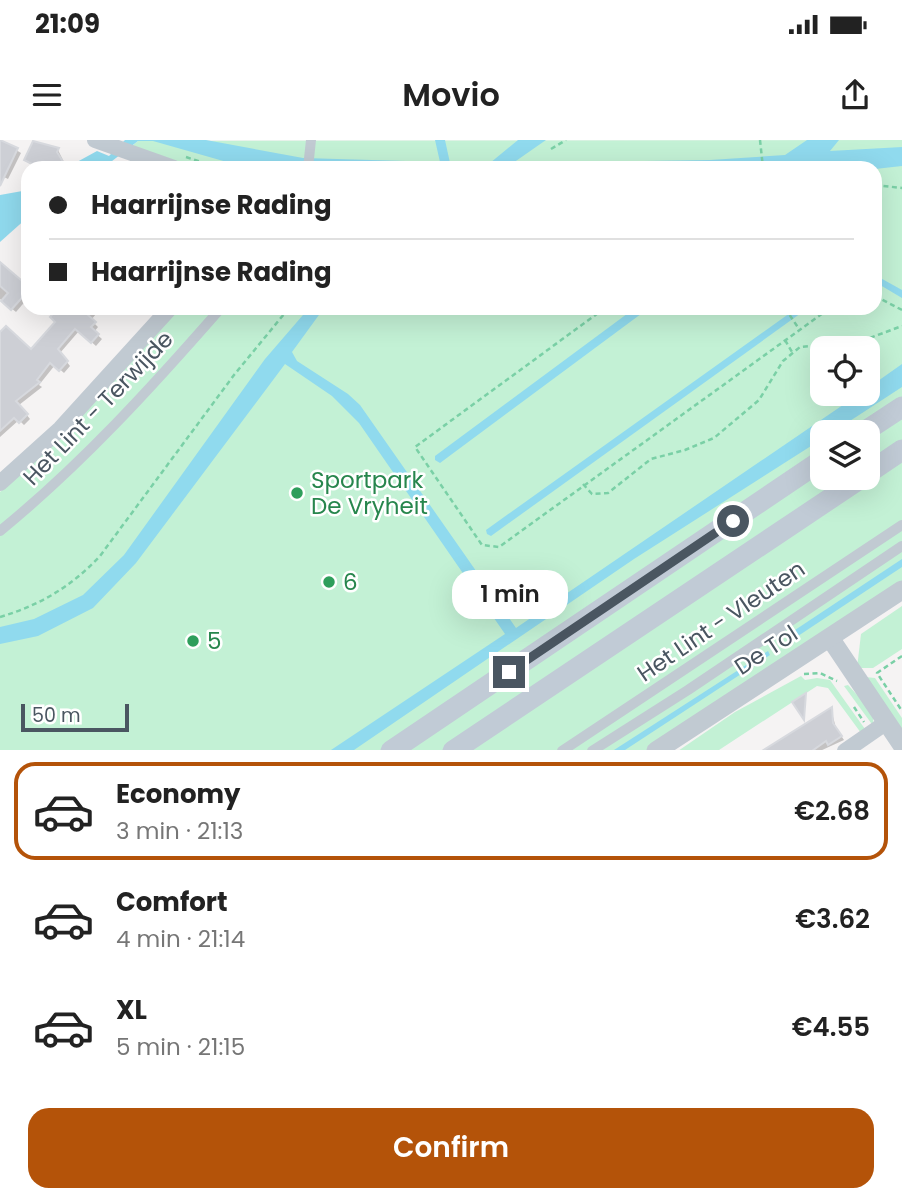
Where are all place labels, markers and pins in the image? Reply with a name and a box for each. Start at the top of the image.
place label: Sportpark De Vryheit [311,464,428,522]
marker: Sportpark De Vryheit [289,485,305,501]
place label: 6 [343,566,358,598]
marker: 6 [321,574,337,590]
place label: 5 [207,625,221,657]
marker: 5 [185,633,201,649]

